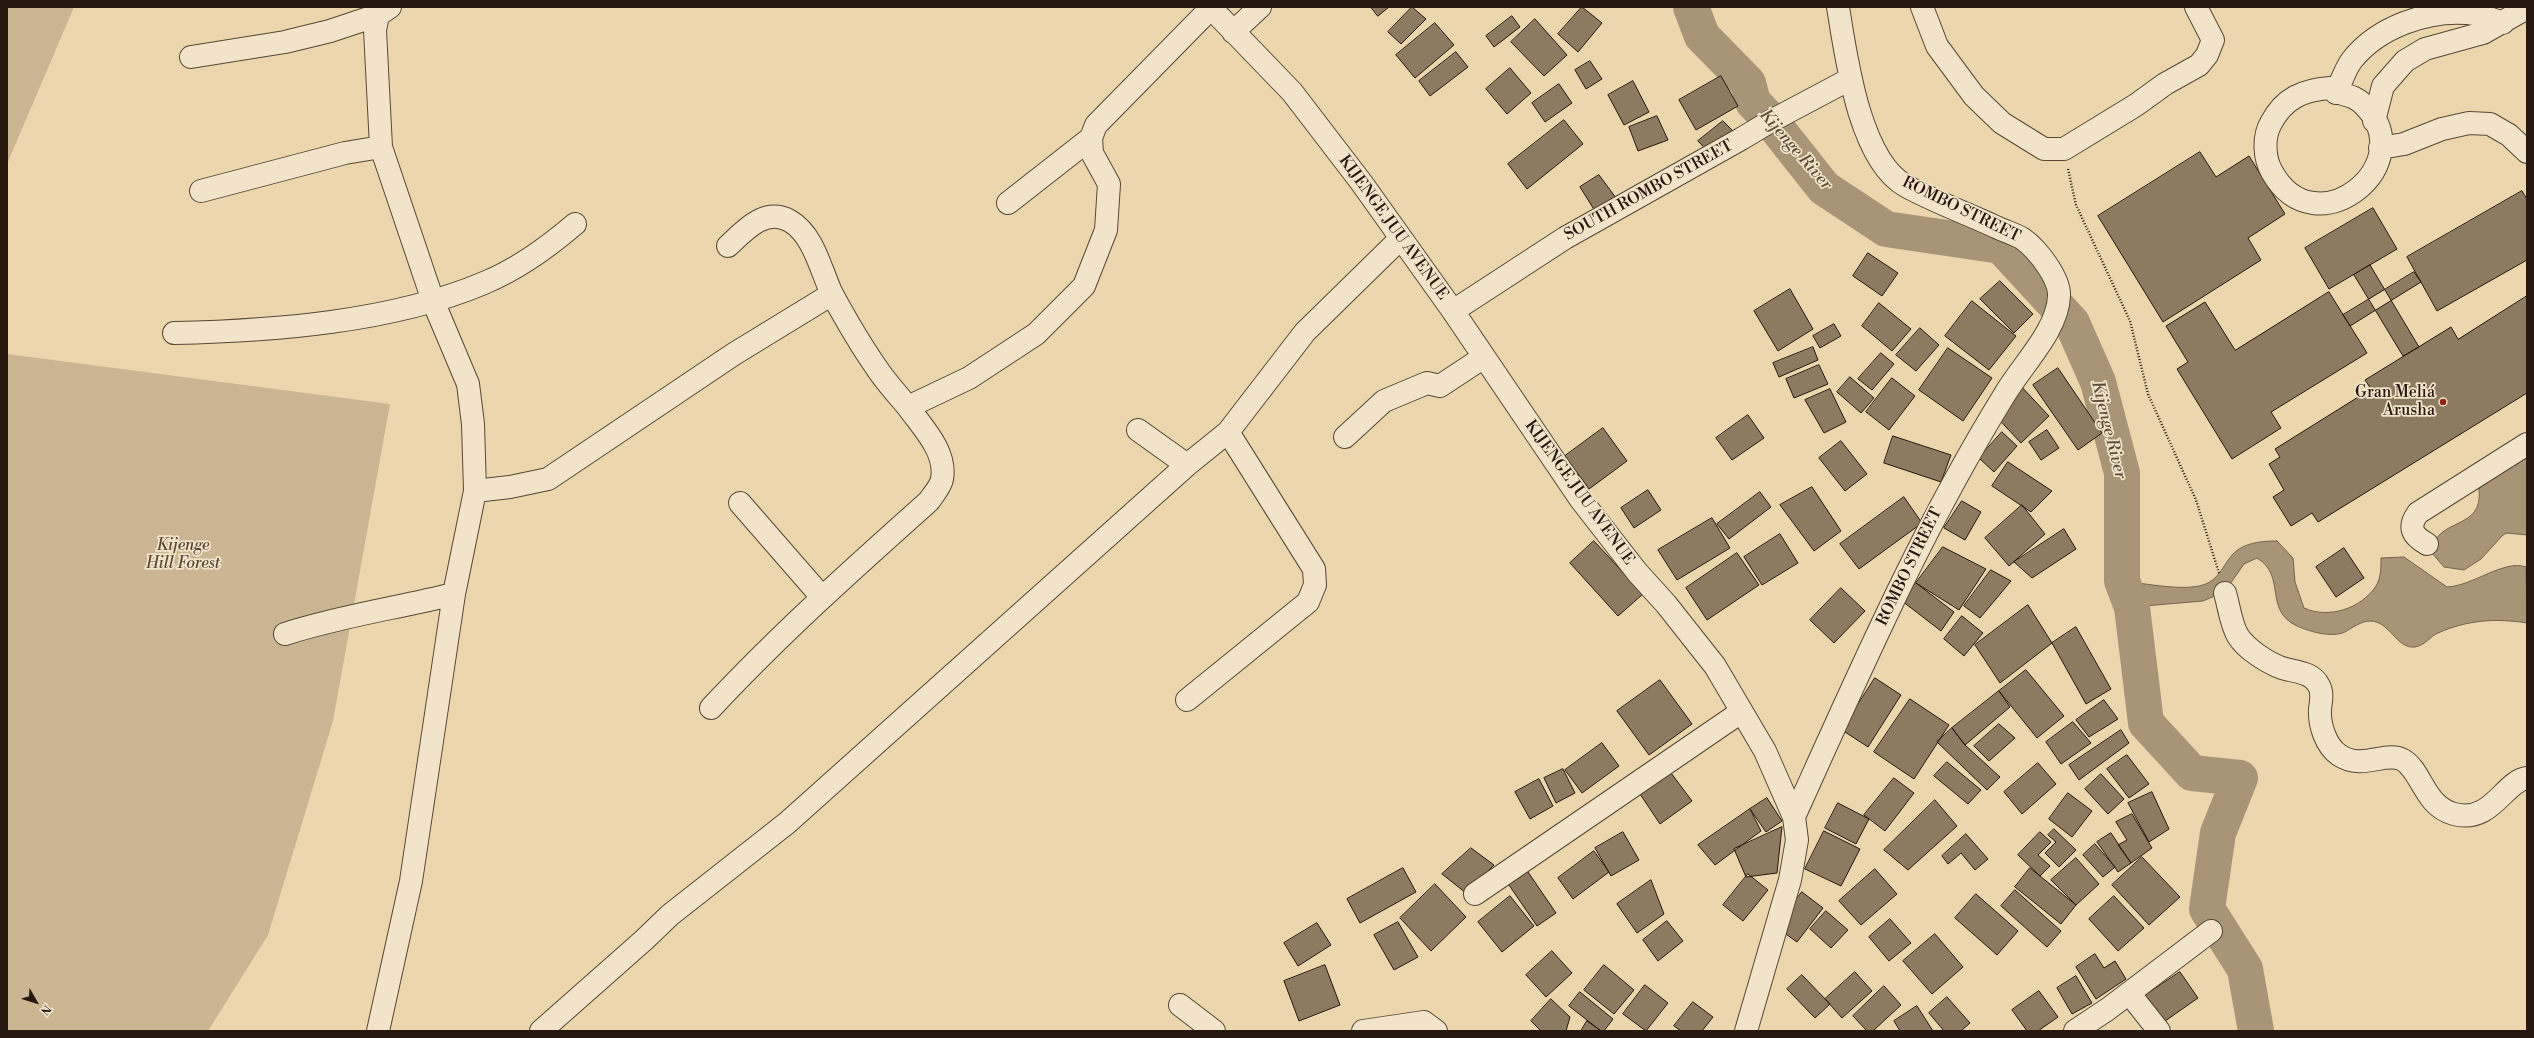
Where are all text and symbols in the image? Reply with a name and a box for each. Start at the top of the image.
water label: Kijenge River [1754,105,1836,195]
street label: SOUTH ROMBO STREET [1561,137,1737,245]
street label: KIJENGE JUU AVENUE [1334,152,1452,304]
street label: ROMBO STREET [1899,173,2023,247]
water label: Kijenge River [2086,379,2130,481]
place label: Gran Meliá Arusha [2355,383,2435,421]
marker: Gran Meliá Arusha [2438,397,2448,407]
street label: KIJENGE JUU AVENUE [1520,417,1638,569]
street label: ROMBO STREET [1873,505,1947,629]
park label: Kijenge Hill Forest [146,536,220,574]
north arrow [16,982,56,1022]
text: N [37,1002,54,1017]

